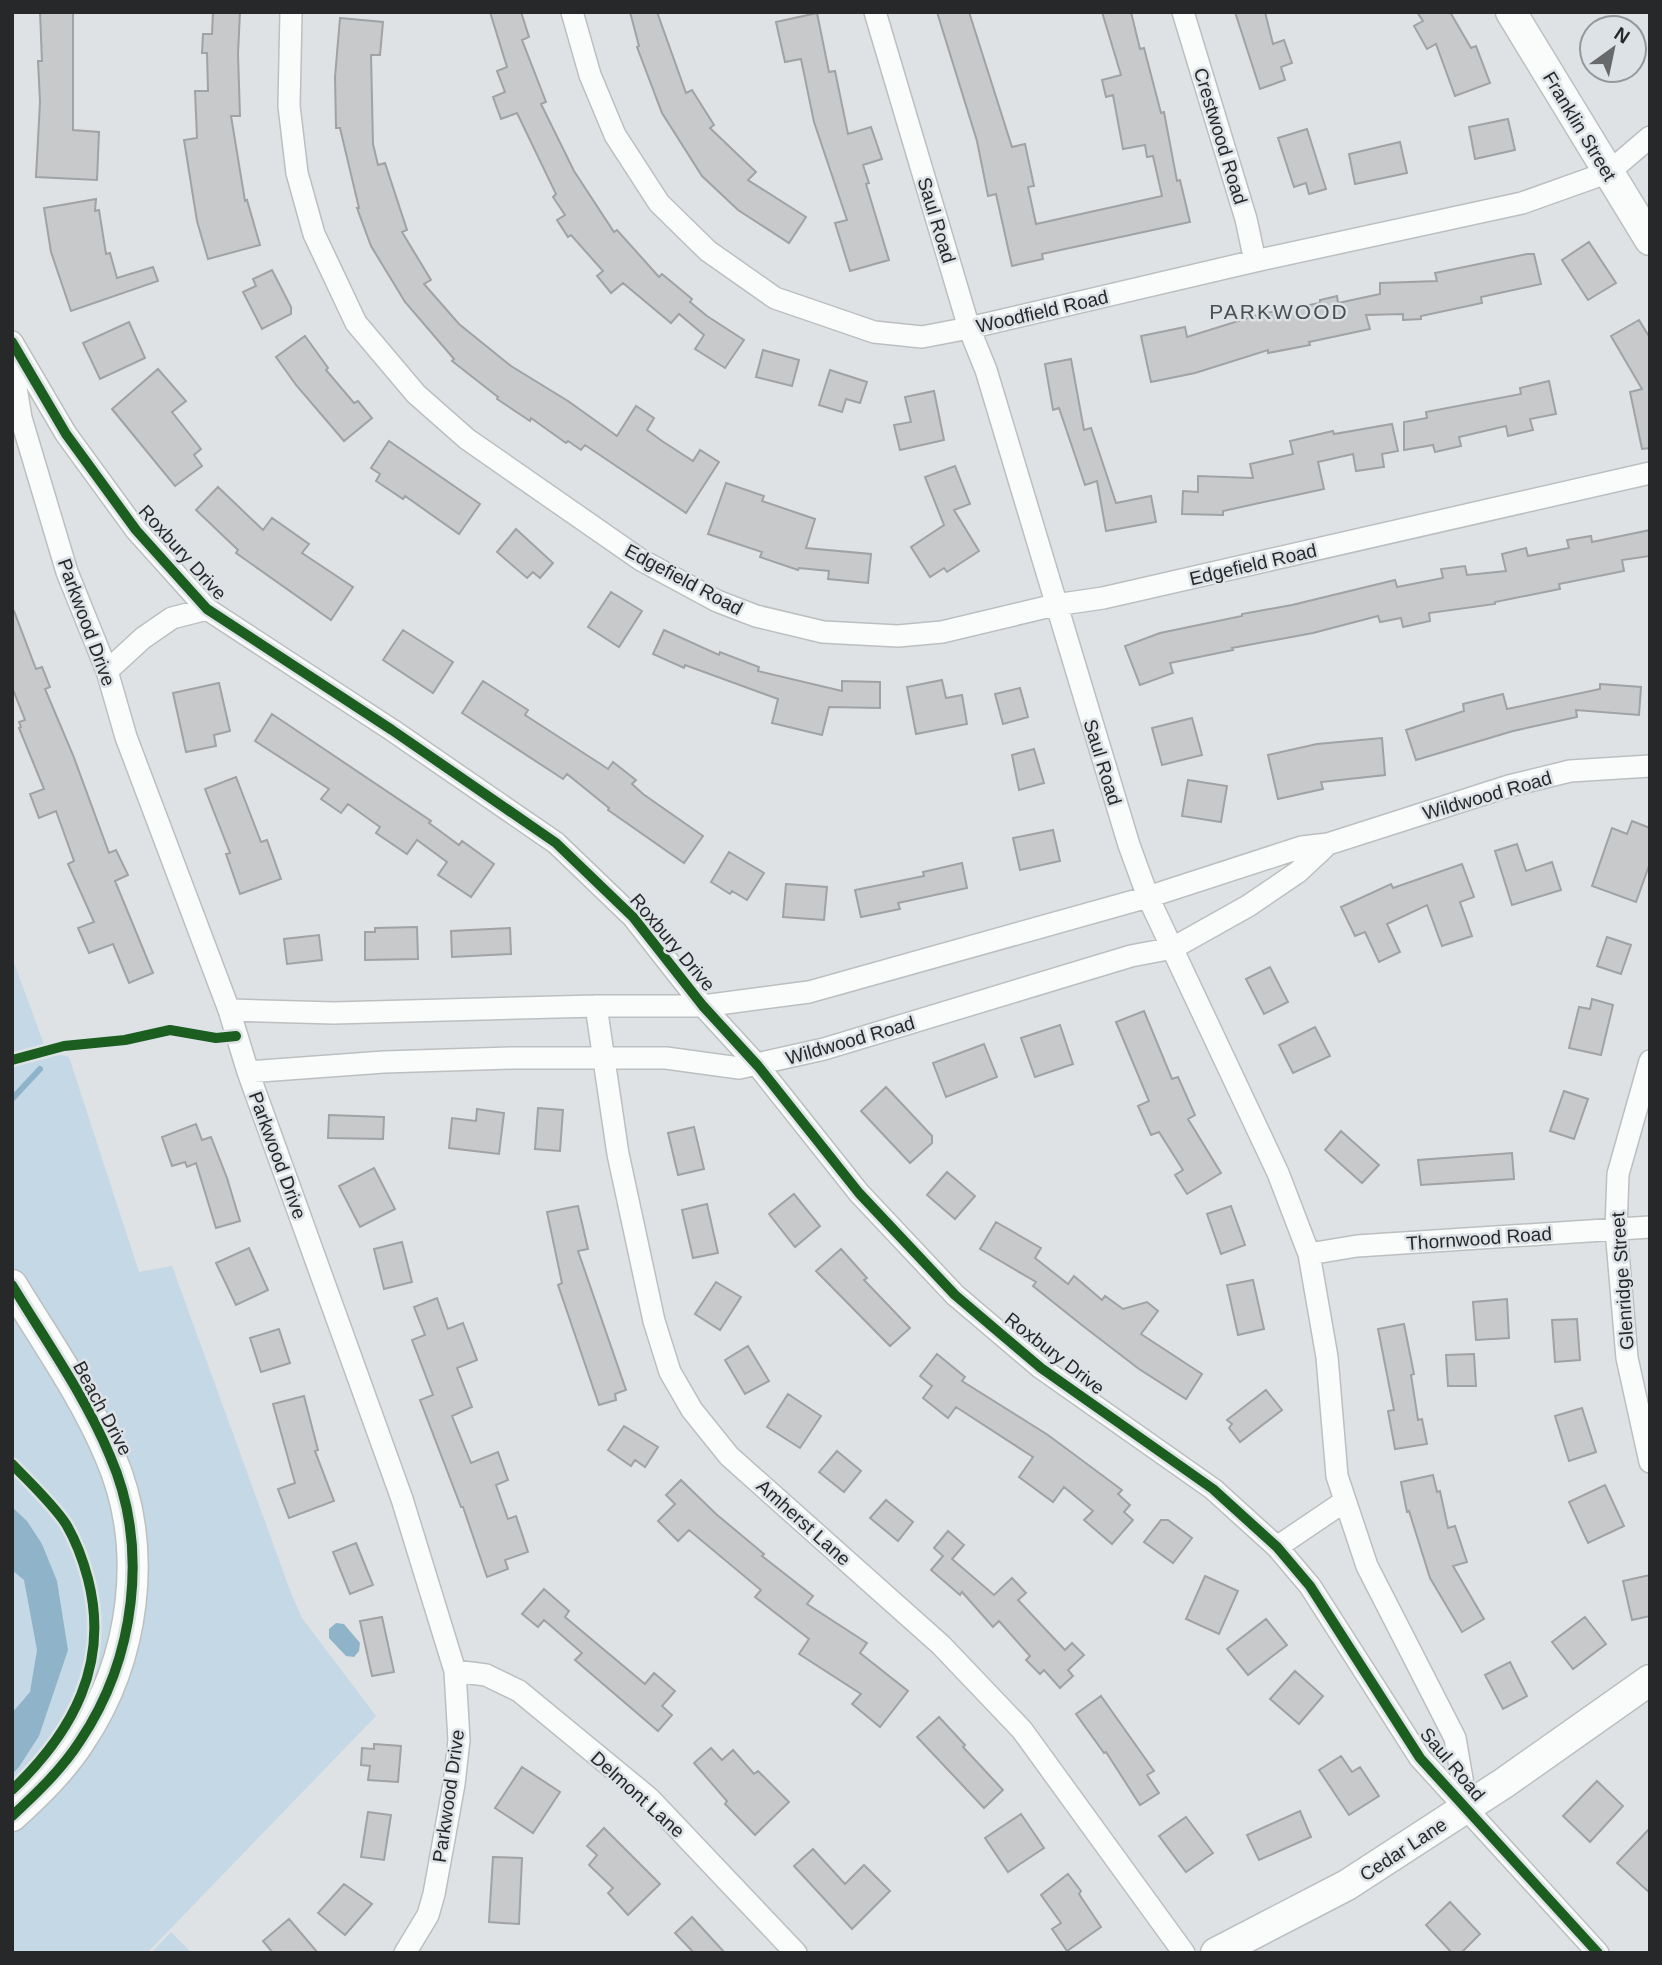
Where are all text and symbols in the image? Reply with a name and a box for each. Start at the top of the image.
north arrow [1578,14,1648,84]
text: N [1611,23,1633,48]
street label: Crestwood Road [1190,65,1251,207]
street label: Franklin Street [1539,68,1621,185]
street label: Saul Road [914,175,960,266]
street label: Woodfield Road [974,286,1110,337]
district label: PARKWOOD [1209,300,1349,323]
street label: Roxbury Drive [135,501,231,604]
street label: Edgefield Road [621,540,746,619]
street label: Edgefield Road [1187,540,1319,589]
street label: Parkwood Drive [54,556,119,689]
street label: Saul Road [1080,717,1126,808]
street label: Wildwood Road [1420,767,1554,824]
street label: Roxbury Drive [626,889,719,995]
street label: Wildwood Road [783,1012,917,1069]
street label: Parkwood Drive [245,1089,310,1222]
street label: Glenridge Street [1607,1211,1638,1351]
street label: Thornwood Road [1406,1223,1552,1254]
street label: Roxbury Drive [1001,1308,1109,1399]
street label: Beach Drive [69,1358,136,1459]
street label: Amherst Lane [753,1475,855,1570]
street label: Saul Road [1416,1724,1489,1805]
street label: Parkwood Drive [429,1728,468,1864]
street label: Delmont Lane [587,1747,689,1842]
street label: Cedar Lane [1356,1814,1451,1885]

